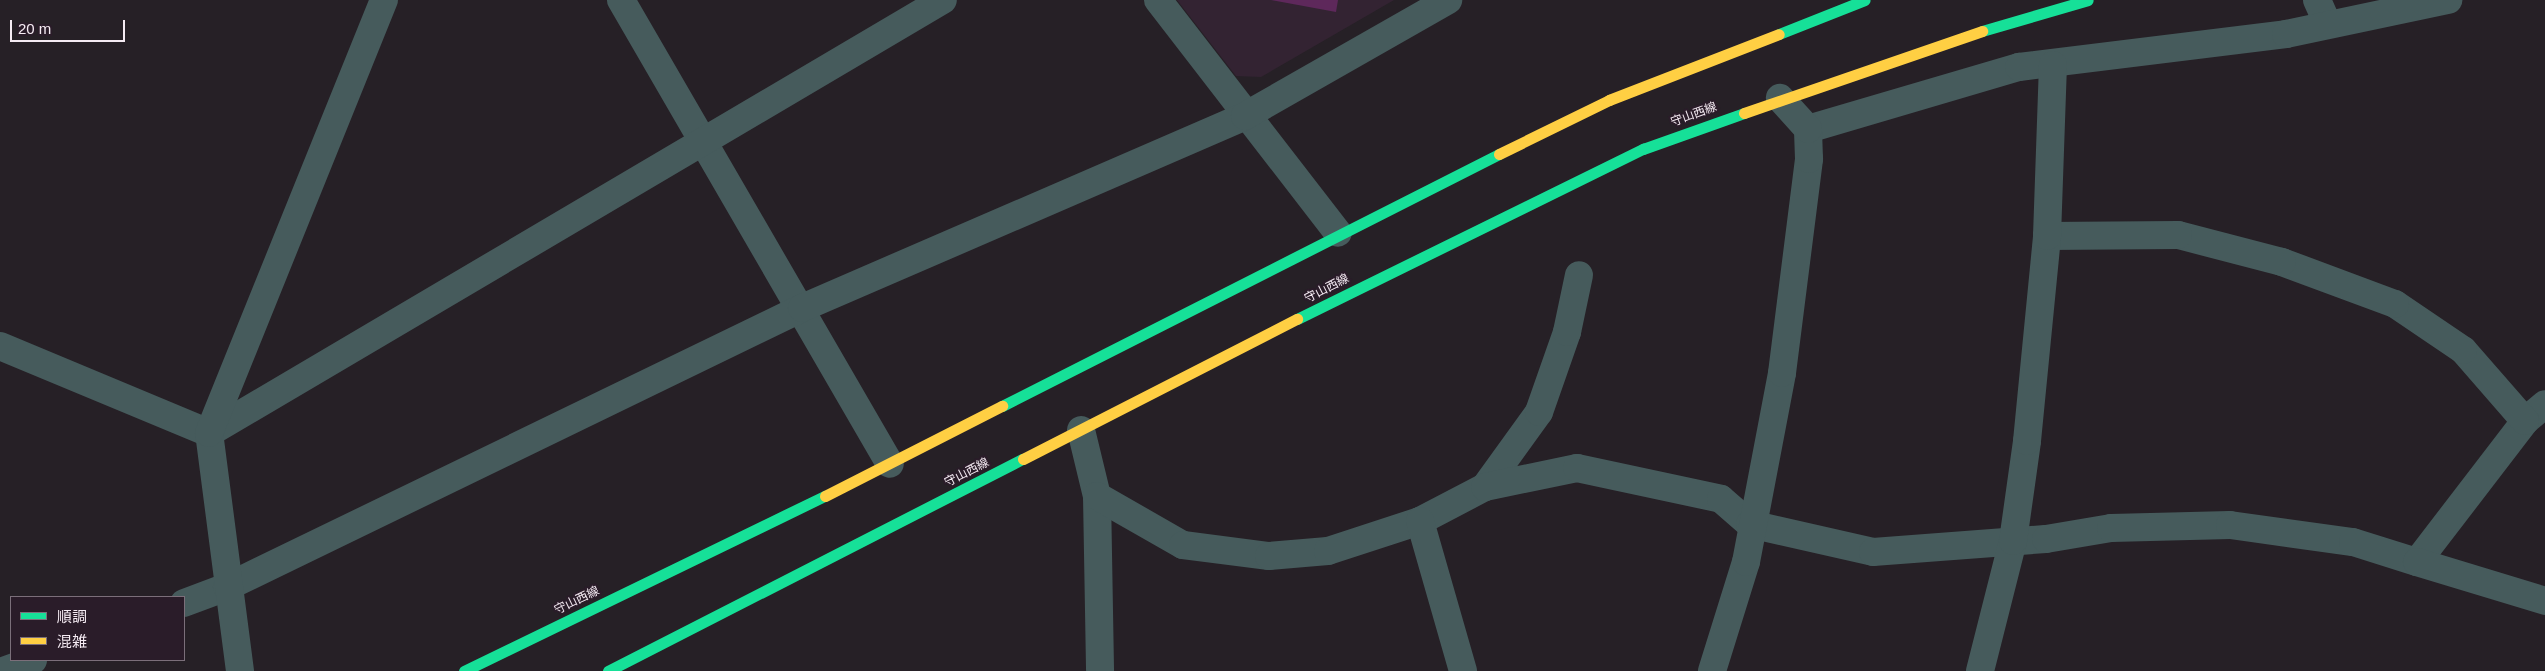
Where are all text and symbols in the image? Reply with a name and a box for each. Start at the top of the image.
scale bar [12,10,128,42]
text: 20 m [18,20,51,37]
street label: 守山西線 [1669,100,1719,130]
street label: 守山西線 [1302,272,1352,306]
street label: 守山西線 [942,456,992,490]
street label: 守山西線 [552,584,602,618]
legend [10,596,185,661]
text: 順調 [57,608,87,625]
text: 混雑 [57,633,87,650]

